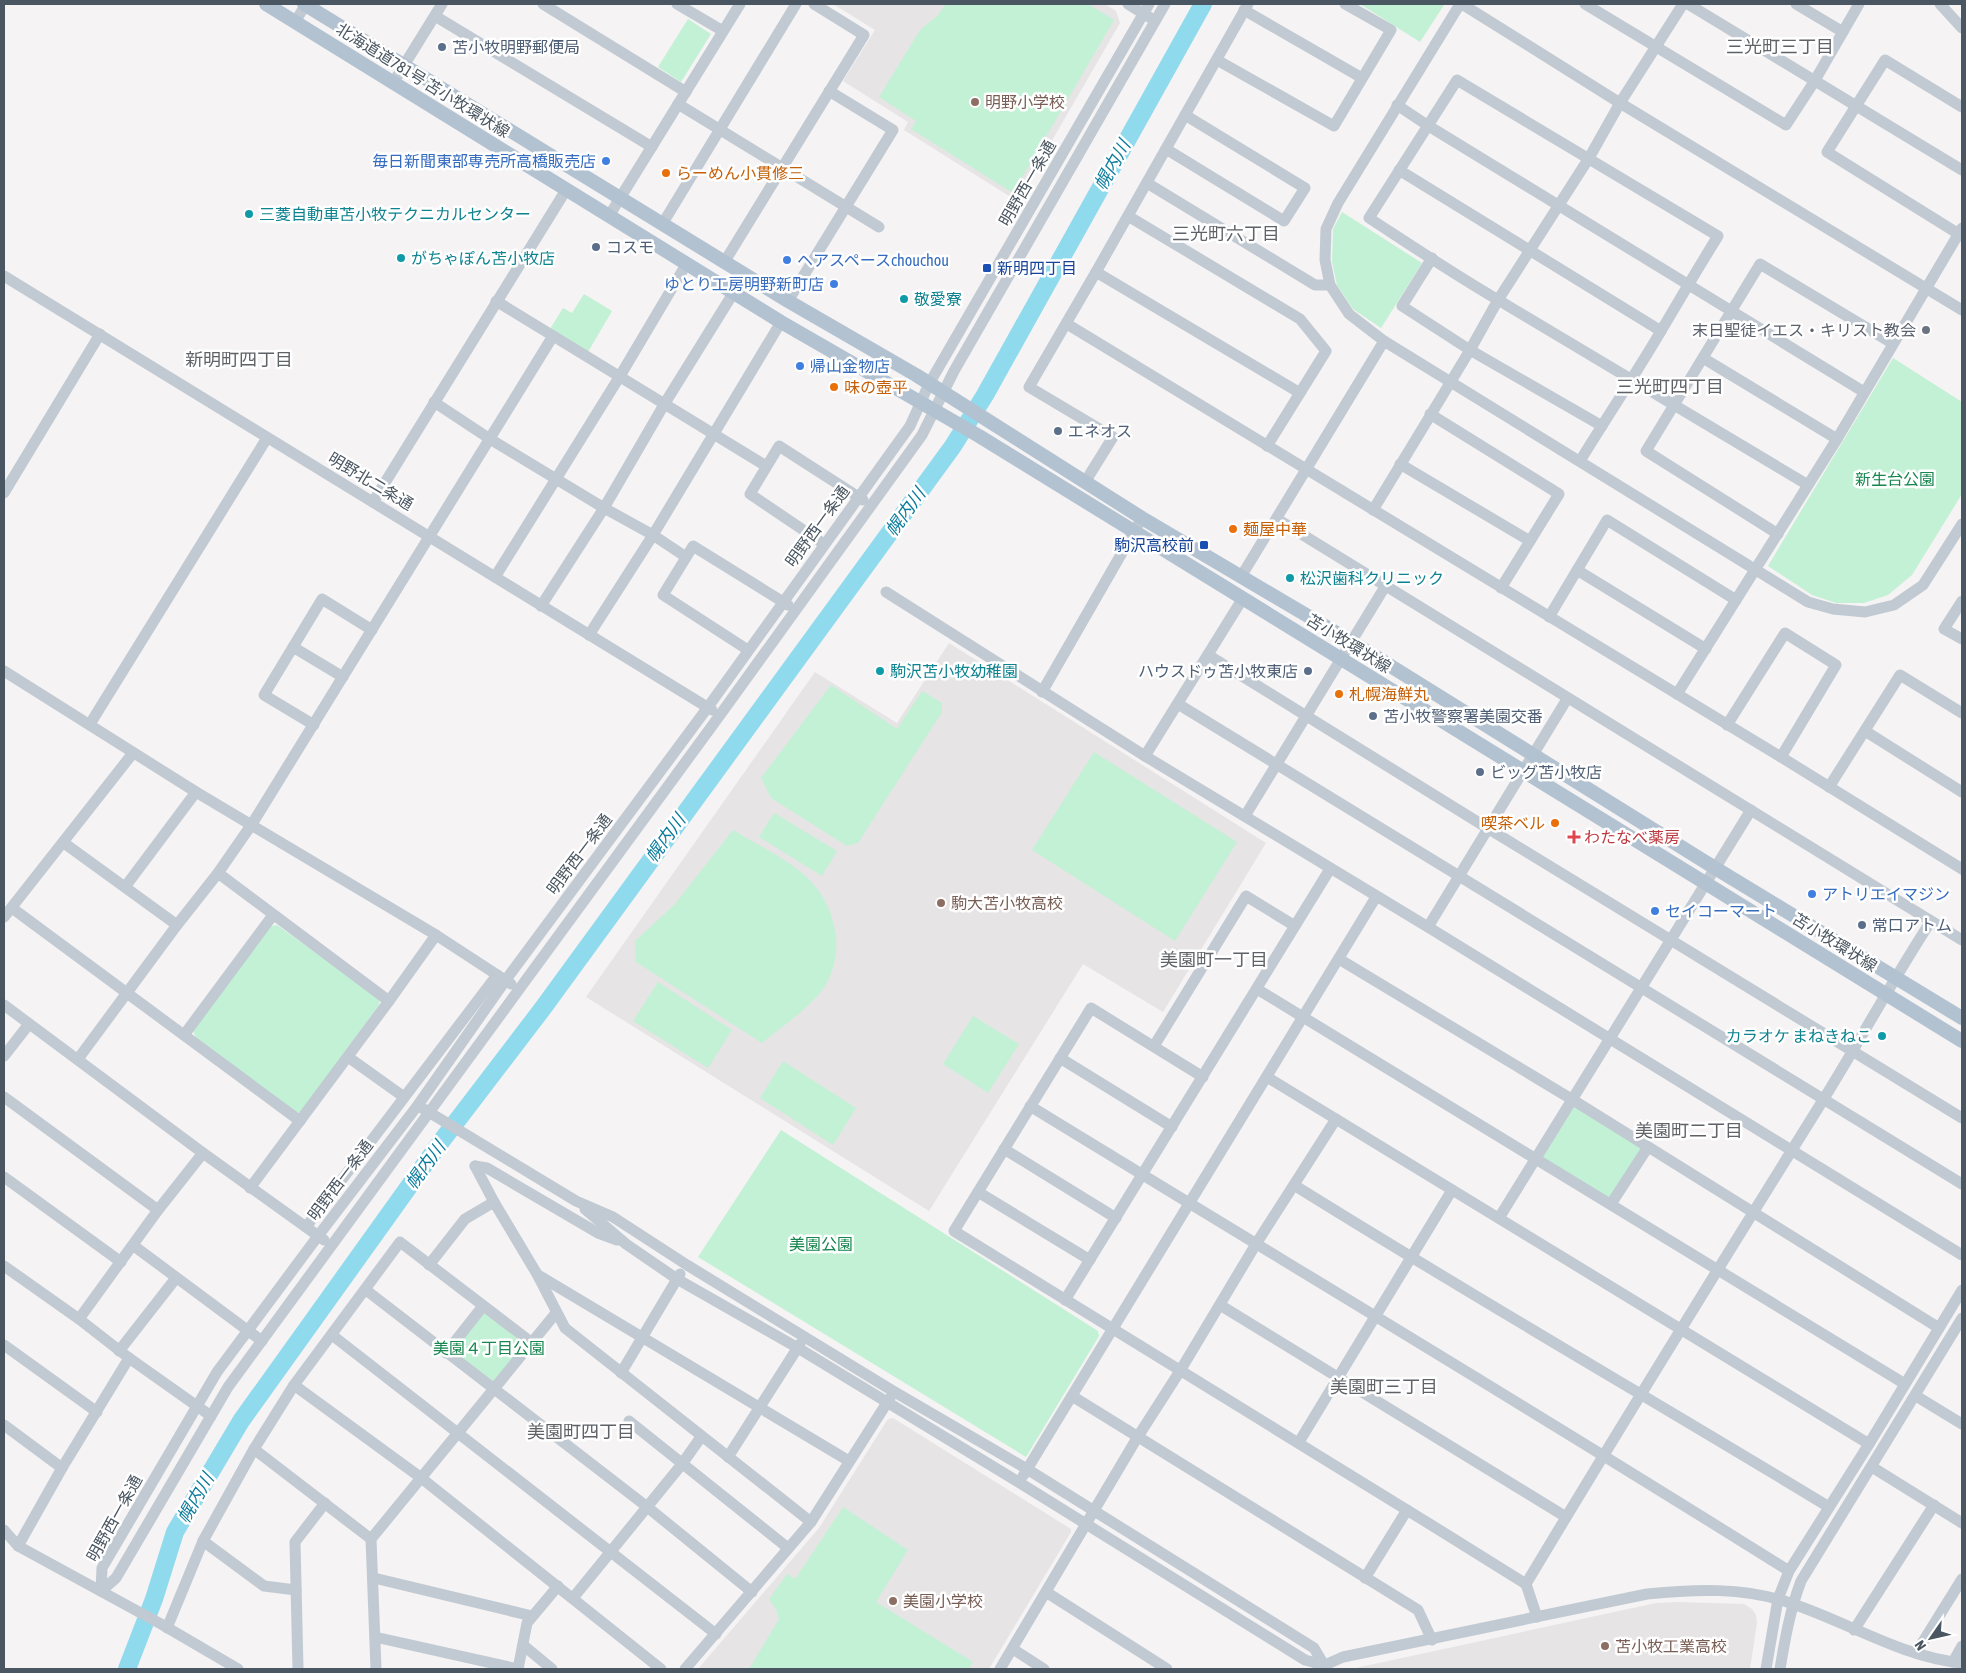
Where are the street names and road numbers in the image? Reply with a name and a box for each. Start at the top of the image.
street label: 北海道道781号 苫小牧環状線 [333,19,513,141]
street label: 明野西一条通 [995,137,1059,229]
street label: 明野北二条通 [325,449,417,513]
street label: 明野西一条通 [782,482,852,570]
street label: 苫小牧環状線 [1304,610,1394,676]
street label: 明野西一条通 [543,810,615,898]
street label: 苫小牧環状線 [1790,909,1880,975]
street label: 明野西一条通 [304,1136,376,1224]
street label: 明野西一条通 [83,1472,145,1564]

